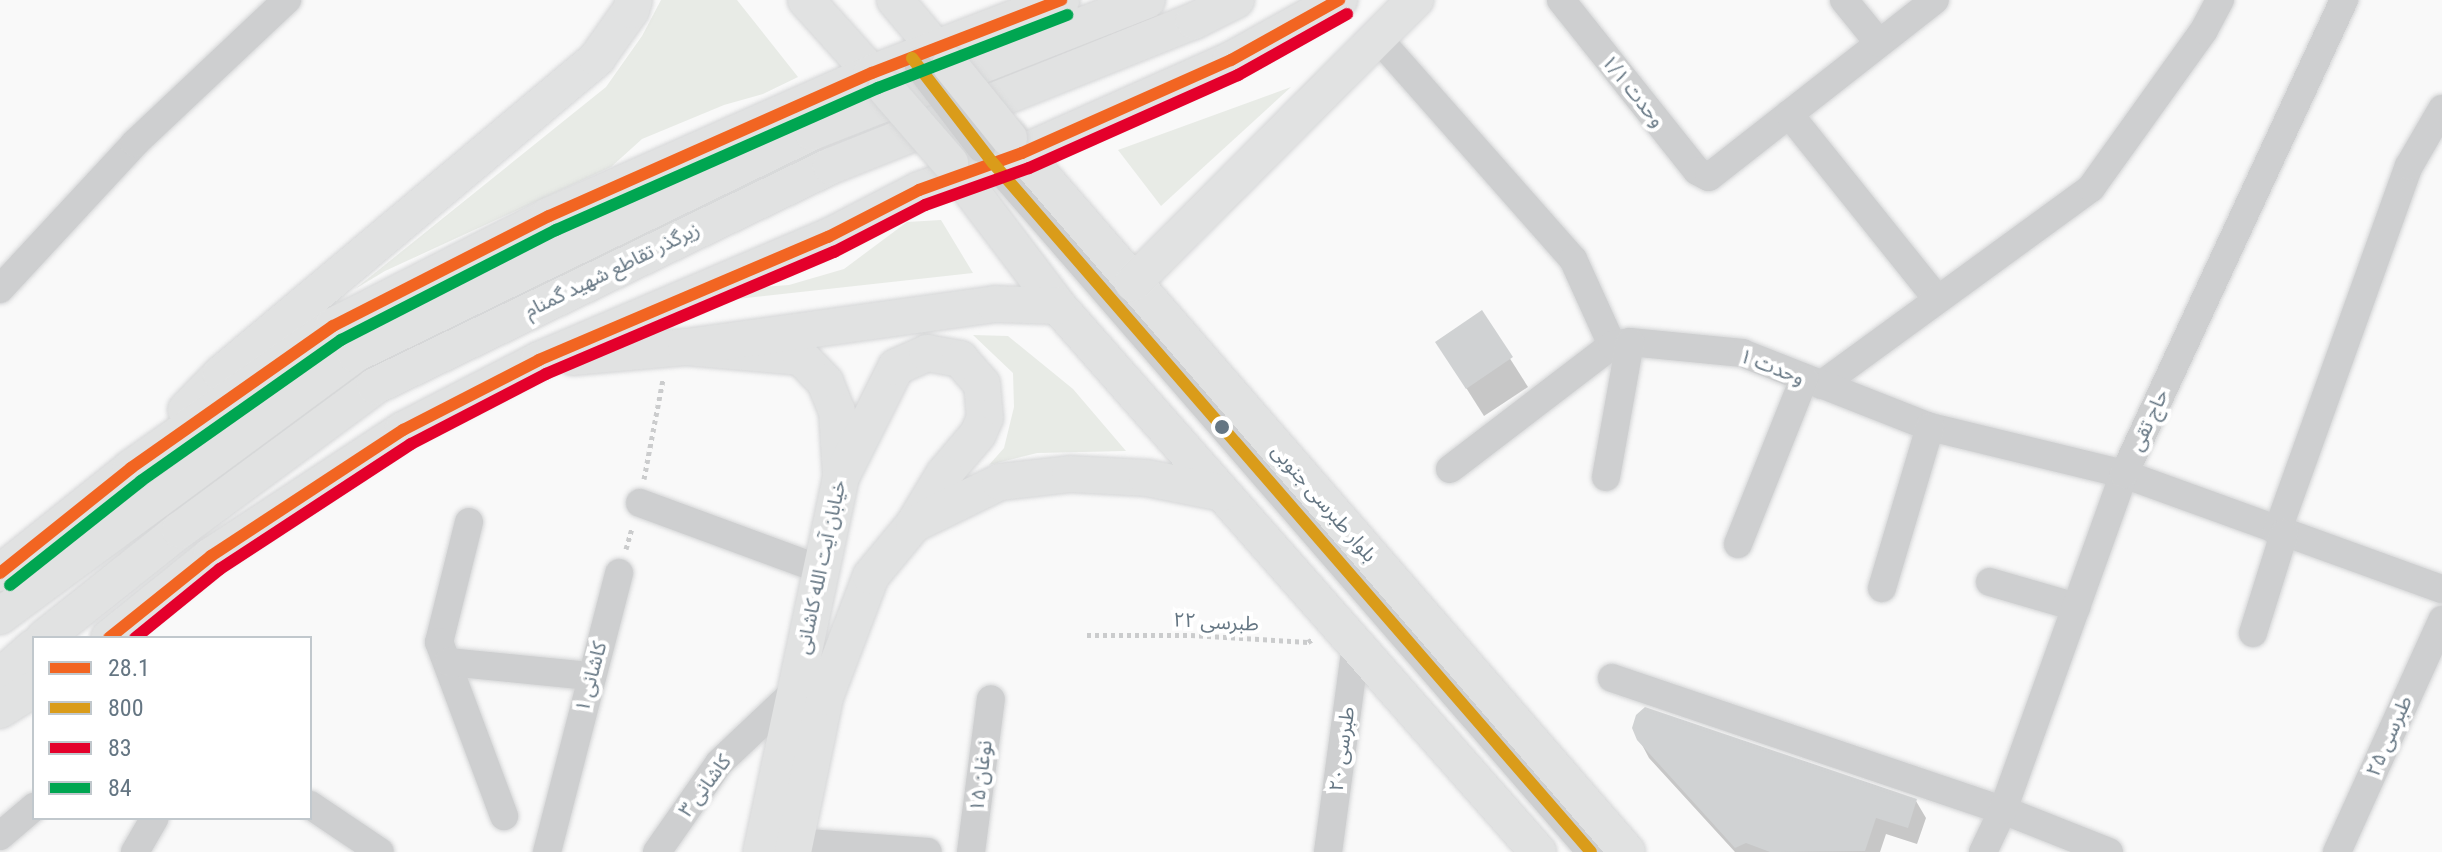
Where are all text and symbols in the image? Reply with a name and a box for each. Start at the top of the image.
street label: وحدت ۱/۱ [1597,50,1669,132]
street label: زیرگذر تقاطع شهید گمنام [521,217,703,323]
street label: وحدت ۱ [1736,344,1808,390]
street label: حاج تقی [2124,385,2174,455]
unlabelled marker [1214,419,1230,435]
street label: بلوار طبرسی جنوبی [1266,439,1382,567]
street label: خیابان آیت الله کاشانی [791,478,851,656]
street label: طبرسی ۲۲ [1173,608,1259,636]
legend [32,636,312,820]
street label: کاشانی ۱ [570,639,612,715]
text: 28.1 [108,654,150,682]
street label: طبرسی ۲۵ [2361,692,2417,780]
text: 800 [108,694,144,722]
street label: طبرسی ۲۰ [1324,705,1360,793]
text: 83 [108,734,132,762]
street label: نوغان ۱۵ [965,739,997,813]
street label: کاشانی ۳ [674,750,736,822]
text: 84 [108,774,132,802]

